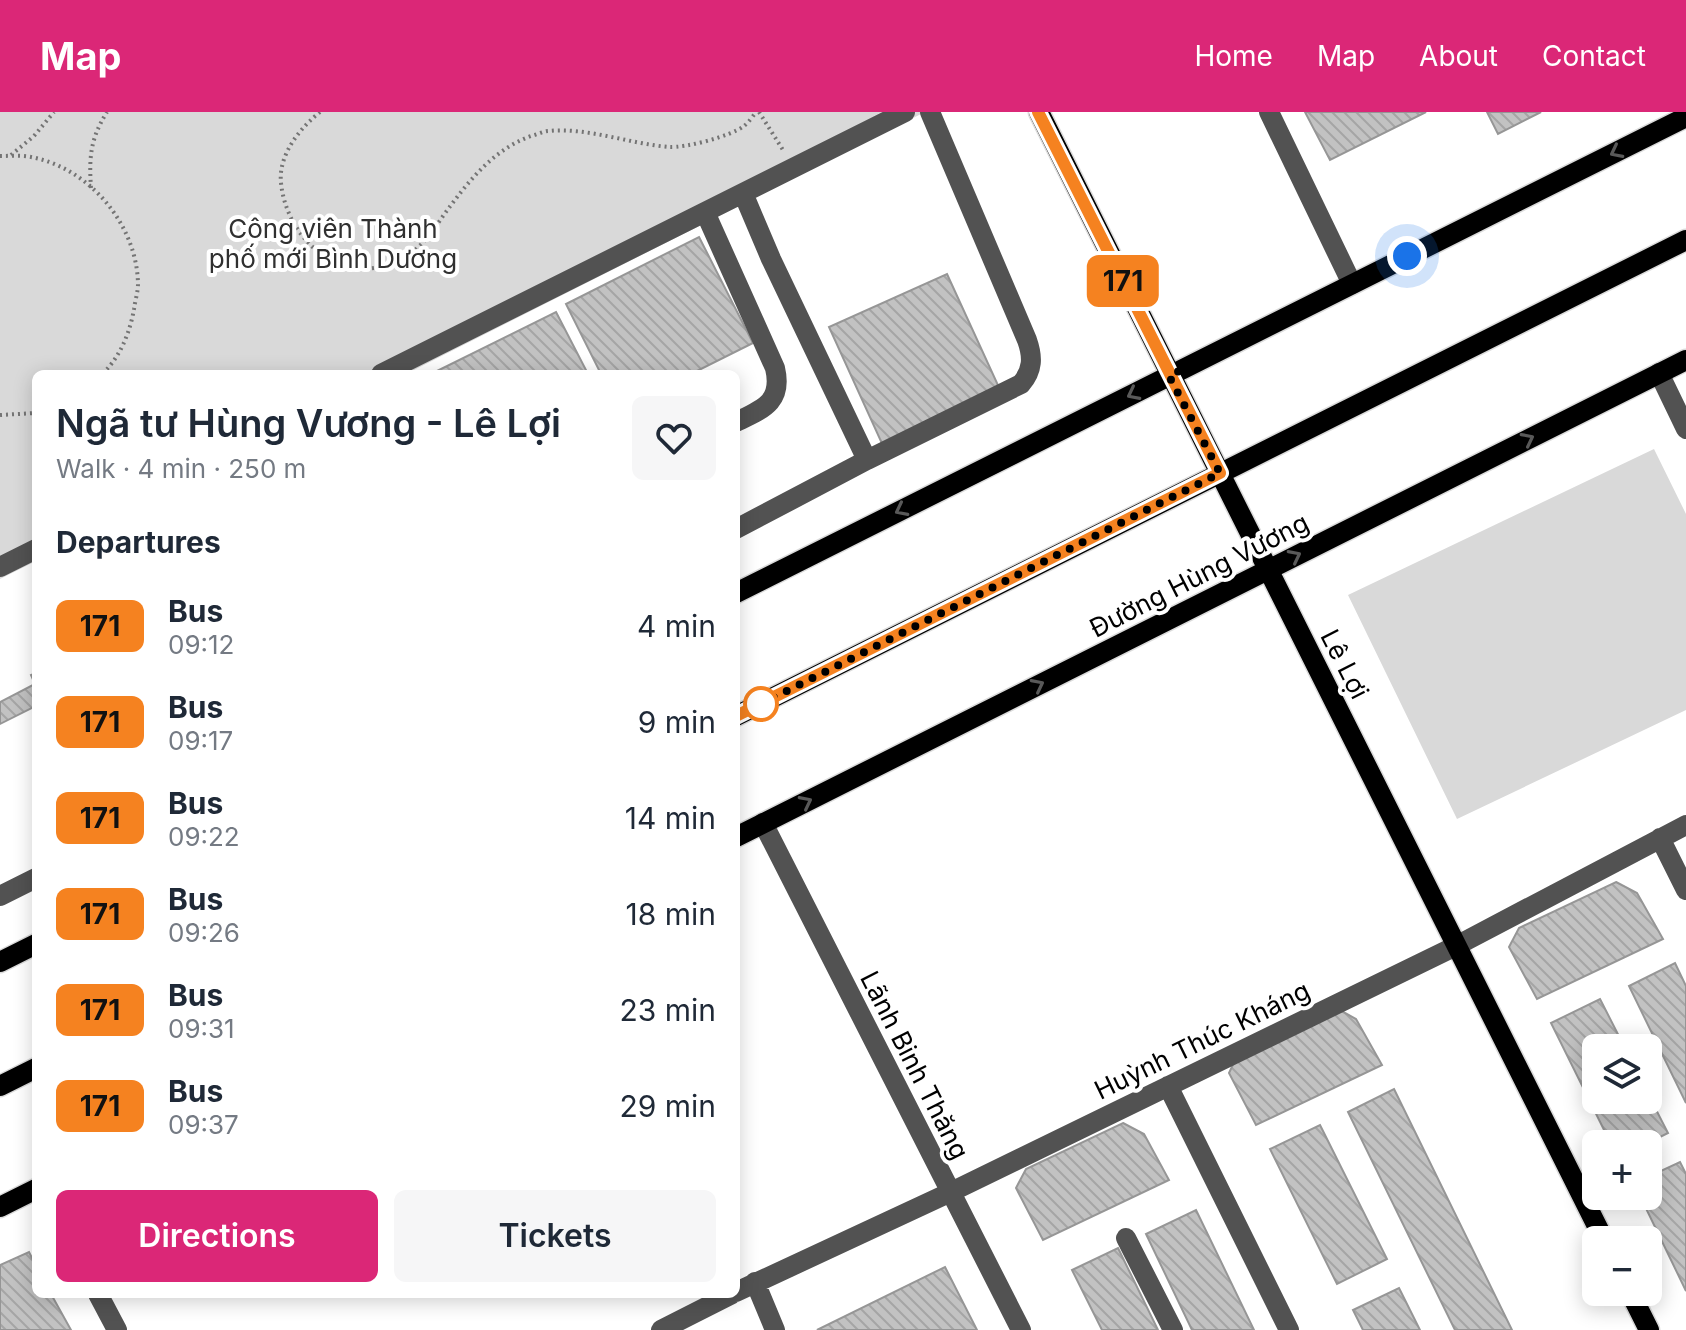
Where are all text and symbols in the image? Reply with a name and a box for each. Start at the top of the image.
text: Map [40,33,121,79]
text: Home [1194,39,1273,73]
text: Map [1317,39,1375,73]
text: About [1419,39,1498,73]
text: Contact [1542,39,1646,73]
one-way arrow [1610,142,1625,157]
park label: Công viên Thành phố mới Bình Dương [209,213,457,274]
your location [1387,236,1427,276]
line badge: 171 [1077,255,1169,307]
text: 171 [1103,264,1143,298]
one-way arrow [1127,384,1142,399]
button: heart [632,396,716,480]
text: Ngã tư Hùng Vương - Lê Lợi [56,400,561,446]
one-way arrow [1519,433,1534,449]
text: Walk · 4 min · 250 m [56,453,306,484]
one-way arrow [895,500,910,516]
street label: Đường Hùng Vương [1084,506,1314,644]
text: Departures [56,524,221,560]
one-way arrow [1287,550,1302,565]
text: Bus [168,593,223,629]
text: 4 min [637,608,716,644]
text: 171 [80,609,120,643]
street label: Lê Lợi [1314,624,1376,704]
text: 09:12 [168,629,234,660]
one-way arrow [1030,679,1045,695]
unlabelled marker [744,687,778,721]
text: Bus [168,689,223,725]
text: 9 min [638,704,716,740]
text: 171 [80,705,120,739]
text: 09:17 [168,725,233,756]
text: Bus [168,785,223,821]
one-way arrow [797,796,812,811]
text: 14 min [625,800,716,836]
text: 171 [80,801,120,835]
text: 09:22 [168,821,240,852]
text: Bus [168,881,223,917]
text: 18 min [626,896,716,932]
text: 171 [80,897,120,931]
text: 09:26 [168,917,240,948]
street label: Lãnh Binh Thăng [854,966,976,1164]
street label: Huỳnh Thúc Kháng [1089,974,1315,1106]
text: Bus [168,977,223,1013]
text: 23 min [619,992,716,1028]
text: 171 [80,993,120,1027]
text: 09:31 [168,1013,235,1044]
map controls [1582,1034,1662,1306]
button: layers [1582,1034,1662,1114]
text: Bus [168,1073,223,1109]
text: 29 min [619,1088,716,1124]
text: 171 [80,1089,120,1123]
text: 09:37 [168,1109,239,1140]
button: + [1582,1130,1662,1210]
button: Directions [56,1190,378,1282]
button: Tickets [394,1190,716,1282]
button: − [1582,1226,1662,1306]

